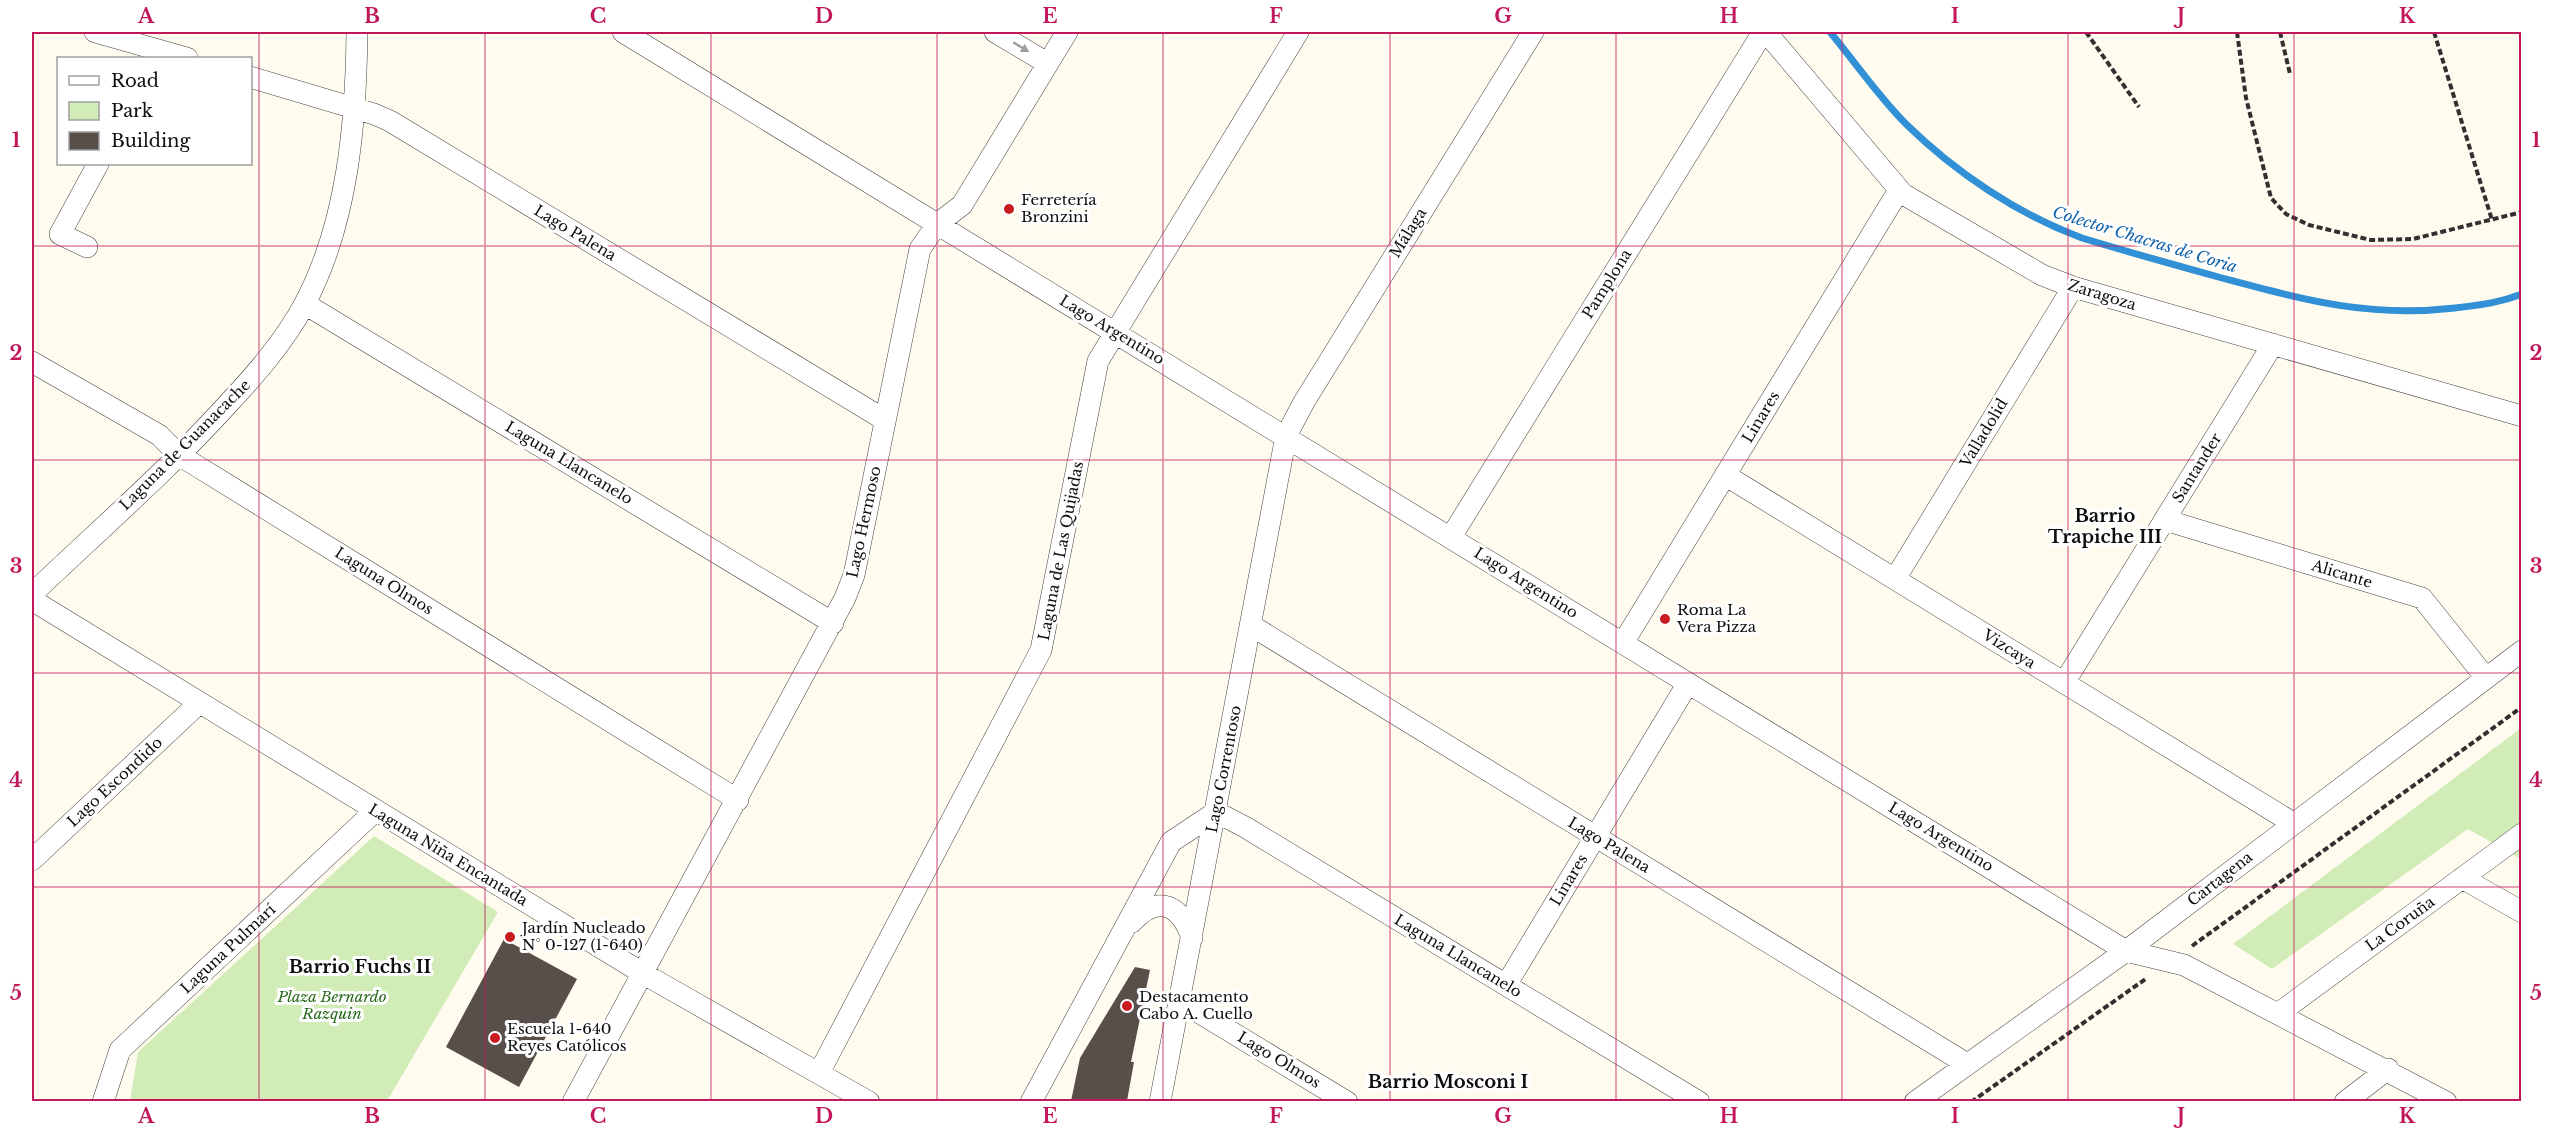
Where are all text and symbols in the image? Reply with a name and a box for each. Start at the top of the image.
text: A [137,4,155,28]
text: B [364,4,380,28]
text: C [590,4,606,28]
text: D [815,4,833,28]
text: E [1042,4,1058,28]
text: F [1269,4,1283,28]
text: G [1494,4,1512,28]
text: H [1720,4,1739,28]
text: I [1951,4,1959,28]
text: J [2173,4,2185,28]
text: K [2399,4,2416,28]
one-way arrow [1013,42,1029,53]
legend [57,57,252,165]
text: Road [111,70,159,92]
text: Park [111,100,153,122]
text: 1 [12,128,21,152]
text: 1 [2532,128,2541,152]
text: Building [111,130,190,152]
place label: Ferretería Bronzini [1021,190,1097,226]
street label: Lago Palena [531,201,621,265]
water label: Colector Chacras de Coria [2050,201,2240,277]
marker: Ferretería Bronzini [1002,202,1016,216]
street label: Málaga [1385,204,1431,261]
street label: Pamplona [1578,245,1636,322]
street label: Zaragoza [2066,275,2139,314]
street label: Lago Argentino [1056,291,1168,368]
text: 2 [9,341,23,365]
text: 2 [2529,341,2543,365]
street label: Laguna de Guanacache [115,375,254,514]
street label: Linares [1738,387,1784,446]
street label: Valladolid [1955,395,2011,471]
street label: Laguna Llancanelo [502,417,637,508]
street label: Santander [2168,429,2226,506]
street label: Laguna de Las Quijadas [1034,460,1087,642]
street label: Lago Hermoso [842,464,885,580]
district label: Barrio Trapiche III [2048,505,2162,548]
street label: Laguna Olmos [331,543,437,619]
street label: Lago Argentino [1471,543,1582,622]
text: 3 [10,554,22,578]
text: 3 [2530,554,2542,578]
street label: Alicante [2309,555,2375,592]
place label: Roma La Vera Pizza [1676,600,1757,636]
marker: Roma La Vera Pizza [1658,612,1672,626]
street label: Vizcaya [1978,624,2040,673]
street label: Lago Correntoso [1202,703,1245,834]
street label: Lago Escondido [63,733,166,831]
text: 4 [9,768,23,792]
text: 4 [2529,768,2543,792]
street label: Lago Argentino [1885,798,1997,875]
street label: Laguna Niña Encantada [365,799,532,910]
street label: Lago Palena [1565,813,1655,877]
street label: Cartagena [2183,847,2257,910]
street label: Linares [1546,850,1592,909]
street label: La Coruña [2361,892,2439,955]
street label: Laguna Pulmarí [176,899,280,998]
street label: Laguna Llancanelo [1391,910,1526,1001]
place label: Jardín Nucleado N° 0-127 (1-640) [520,918,646,954]
marker: Jardín Nucleado N° 0-127 (1-640) [503,930,517,944]
district label: Barrio Fuchs II [289,956,432,978]
text: 5 [10,981,22,1005]
text: 5 [2530,981,2542,1005]
park label: Plaza Bernardo Razquin [276,987,387,1023]
place label: Destacamento Cabo A. Cuello [1139,987,1253,1023]
marker: Destacamento Cabo A. Cuello [1120,999,1134,1013]
place label: Escuela 1-640 Reyes Católicos [507,1019,627,1055]
street label: Lago Olmos [1234,1027,1325,1092]
marker: Escuela 1-640 Reyes Católicos [488,1031,502,1045]
district label: Barrio Mosconi I [1368,1071,1528,1093]
text: A [137,1104,155,1128]
text: B [364,1104,380,1128]
text: C [590,1104,606,1128]
text: D [815,1104,833,1128]
text: E [1042,1104,1058,1128]
text: F [1269,1104,1283,1128]
text: G [1494,1104,1512,1128]
text: H [1720,1104,1739,1128]
text: I [1951,1104,1959,1128]
text: J [2173,1104,2185,1128]
text: K [2399,1104,2416,1128]

